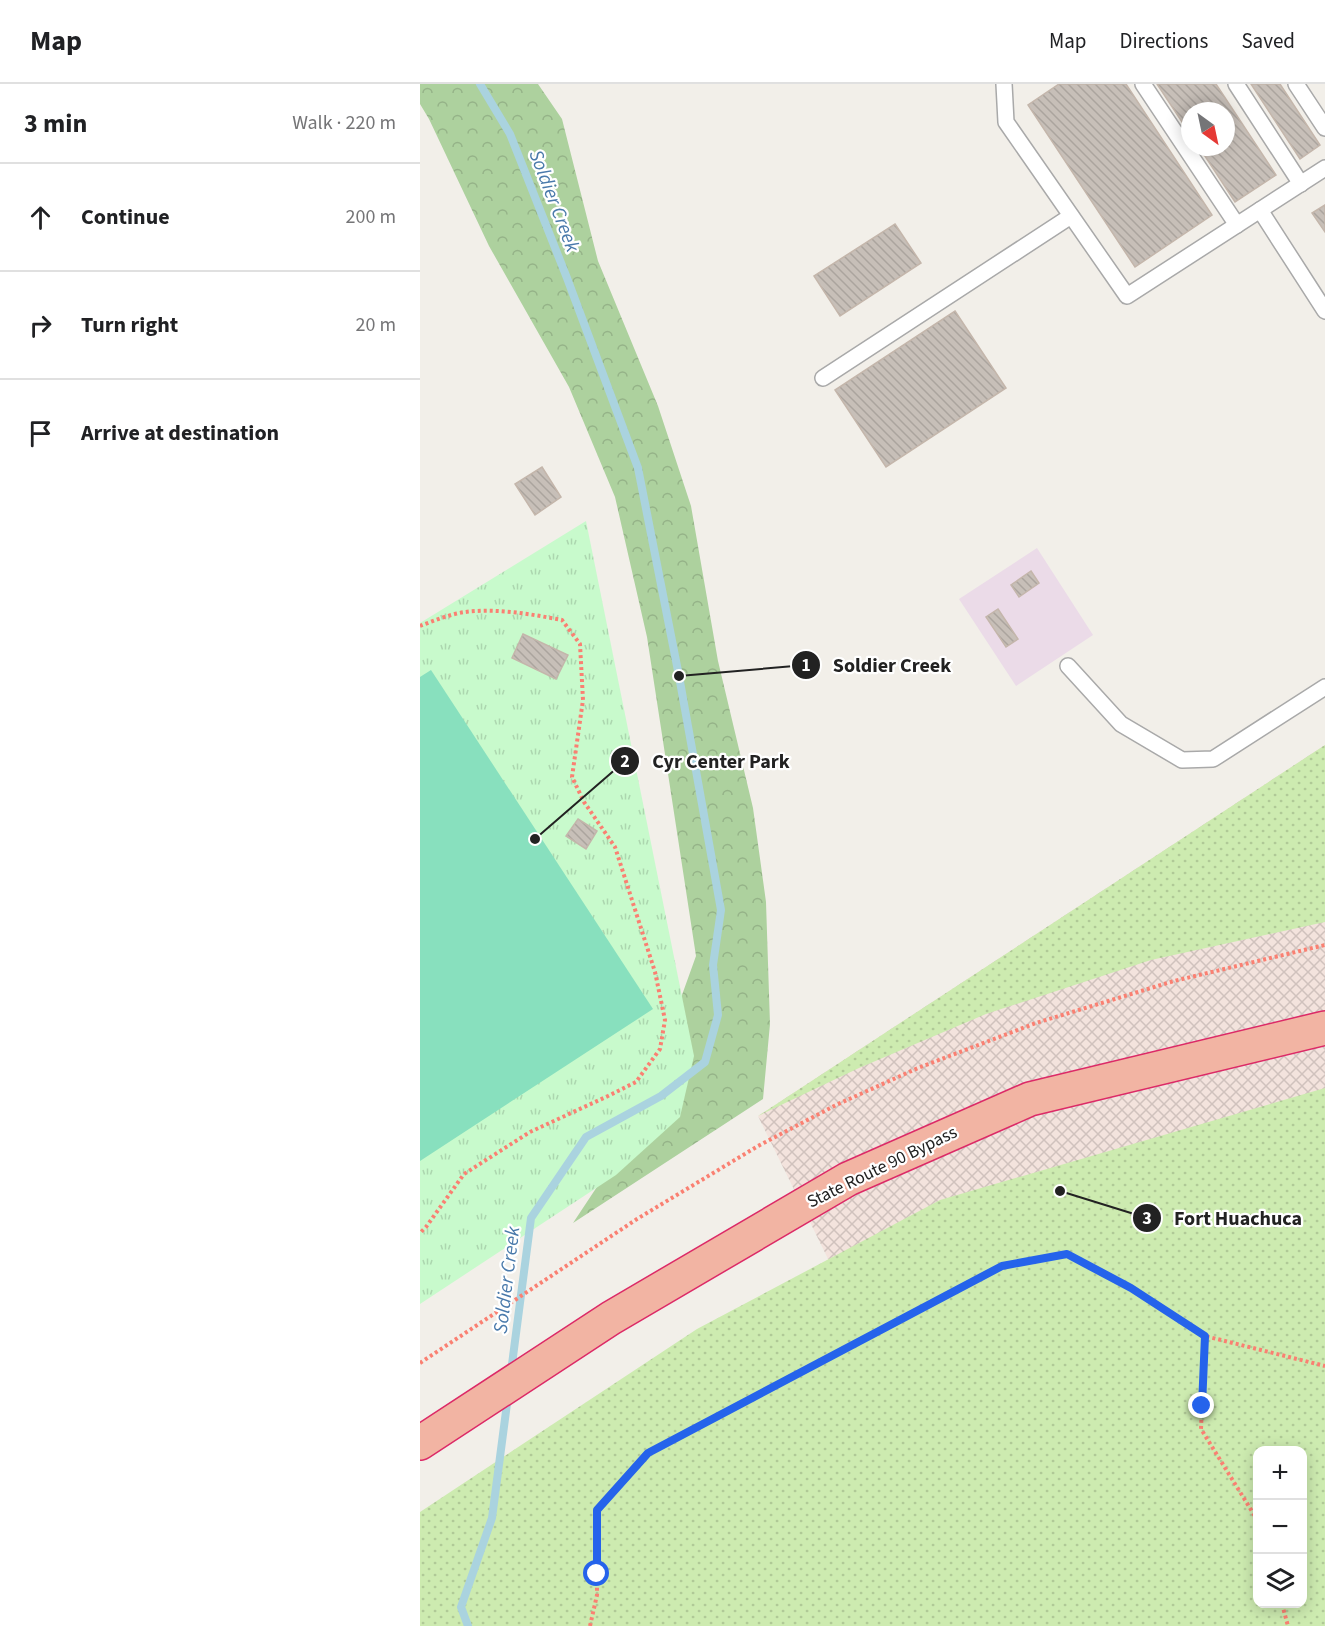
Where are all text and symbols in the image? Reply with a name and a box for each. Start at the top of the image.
text: Map [30,21,82,61]
text: Map [1049,26,1087,56]
text: Directions [1120,26,1208,56]
text: Saved [1241,26,1295,56]
north arrow [1181,102,1235,156]
text: 3 min [24,105,87,142]
text: Walk · 220 m [292,109,396,137]
water label: Soldier Creek [522,146,587,257]
icon: ahead [24,201,57,234]
text: Continue [81,201,170,233]
text: 200 m [346,203,396,231]
icon: right [24,309,57,342]
text: Turn right [81,309,178,341]
text: 20 m [356,311,396,339]
icon: arrive [24,417,57,450]
text: Arrive at destination [81,417,279,449]
callout: Soldier Creek [791,646,963,684]
text: Soldier Creek [833,652,951,680]
text: 1 [801,653,811,678]
callout: Cyr Center Park [610,742,802,780]
text: Cyr Center Park [652,748,790,776]
text: 2 [620,749,630,774]
street label: State Route 90 Bypass [803,1120,961,1214]
callout: Fort Huachuca [1132,1199,1314,1237]
text: Fort Huachuca [1174,1205,1302,1233]
text: 3 [1142,1206,1152,1231]
water label: Soldier Creek [487,1224,528,1335]
route end [1188,1392,1214,1418]
map controls [1253,1446,1307,1608]
button: + [1253,1446,1307,1500]
button: − [1253,1500,1307,1554]
button: layers [1253,1554,1307,1608]
route start [583,1560,609,1586]

